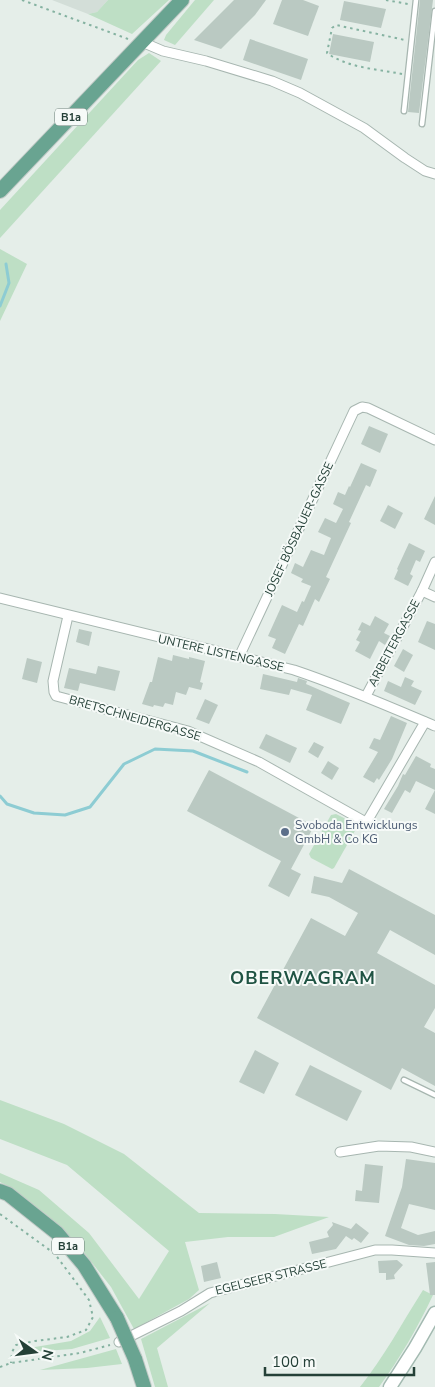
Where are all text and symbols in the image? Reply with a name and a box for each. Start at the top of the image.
road number: B1a [55,108,87,125]
street label: JOSEF BÖSBAUER-GASSE [260,459,337,600]
street label: ARBEITERGASSE [364,597,424,689]
street label: UNTERE LISTENGASSE [156,631,286,675]
street label: BRETSCHNEIDERGASSE [67,692,203,744]
place label: Svoboda Entwicklungs GmbH & Co KG [295,817,418,847]
marker: Svoboda Entwicklungs GmbH & Co KG [279,826,291,838]
district label: OBERWAGRAM [230,966,376,990]
road number: B1a [52,1238,84,1254]
street label: EGELSEER STRASSE [214,1255,328,1299]
north arrow [10,1327,60,1377]
scale bar [265,1344,414,1376]
text: N [37,1348,58,1362]
text: 100 m [272,1352,316,1372]

